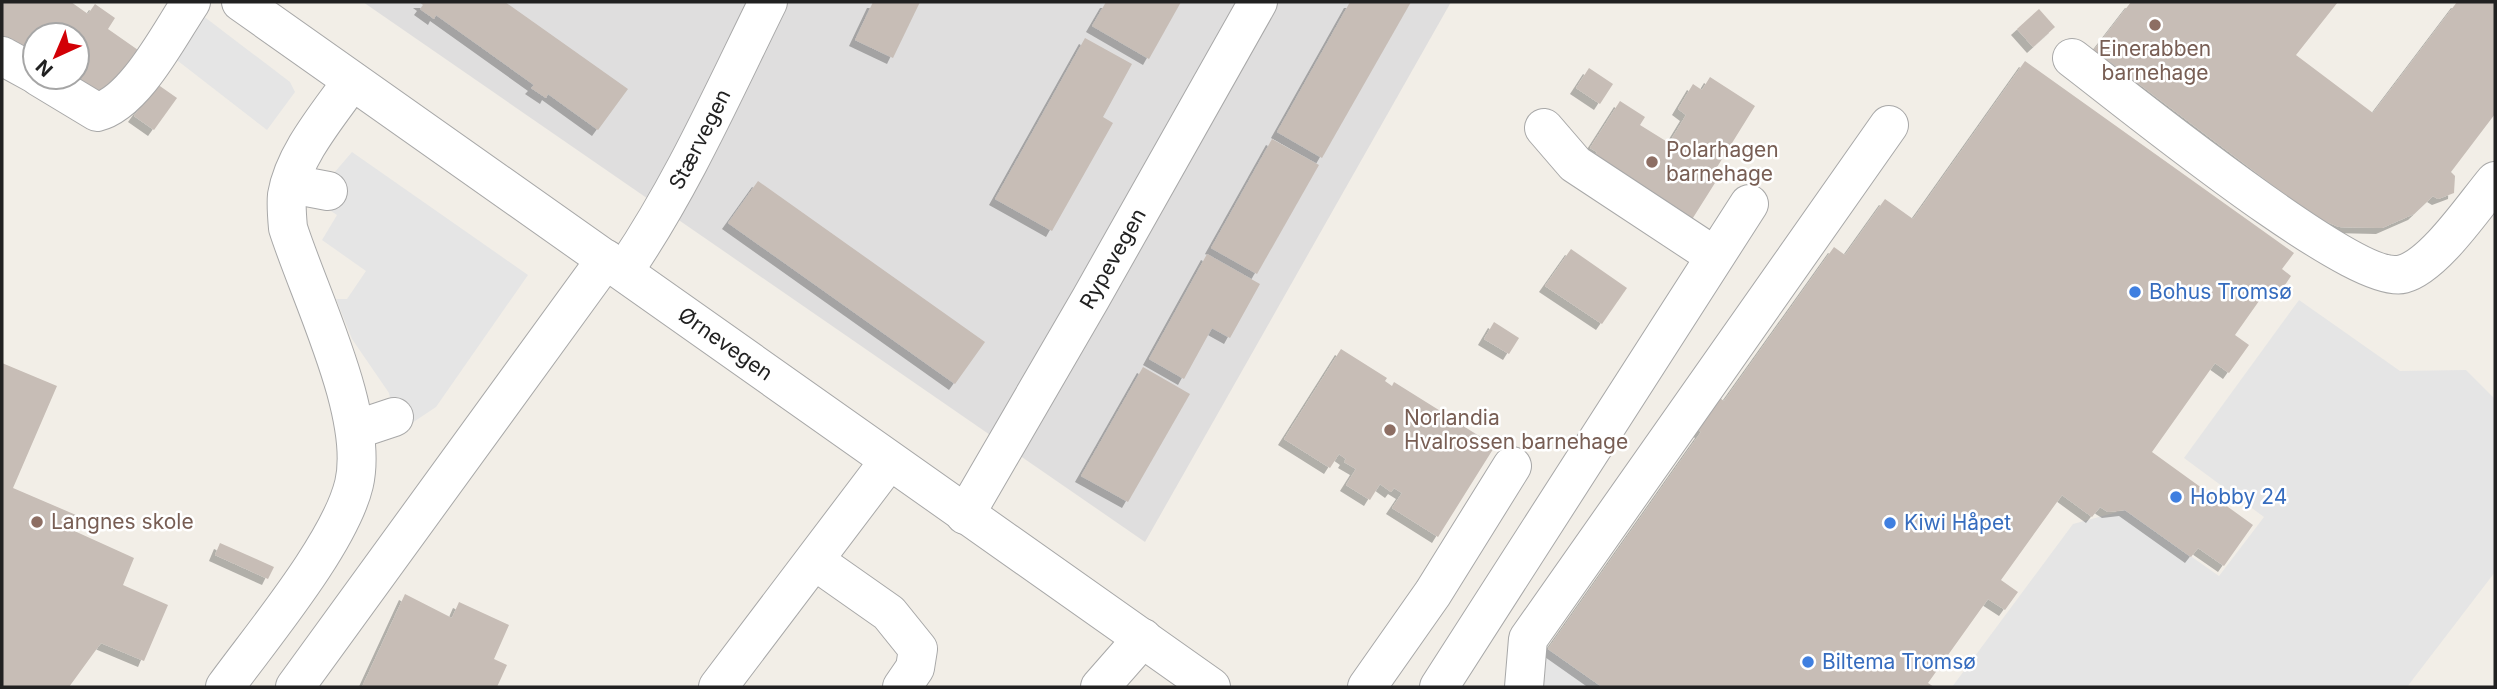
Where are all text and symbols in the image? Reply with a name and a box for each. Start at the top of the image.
marker: Einerabben barnehage [2147,17,2163,33]
north arrow [21,21,91,91]
place label: Einerabben barnehage [2099,36,2211,85]
text: N [31,55,58,81]
street label: Stærvegen [663,85,736,194]
place label: Polarhagen barnehage [1666,137,1779,186]
marker: Polarhagen barnehage [1644,154,1660,170]
street label: Rypevegen [1074,204,1151,313]
place label: Bohus Tromsø [2149,279,2292,304]
marker: Bohus Tromsø [2127,284,2143,300]
street label: Ørnevegen [674,302,778,386]
place label: Norlandia Hvalrossen barnehage [1404,405,1628,454]
marker: Norlandia Hvalrossen barnehage [1382,422,1398,438]
place label: Hobby 24 [2190,484,2287,509]
marker: Hobby 24 [2168,489,2184,505]
place label: Langnes skole [51,509,194,534]
place label: Kiwi Håpet [1904,510,2011,535]
marker: Langnes skole [29,514,45,530]
marker: Kiwi Håpet [1882,515,1898,531]
place label: Biltema Tromsø [1822,649,1976,674]
marker: Biltema Tromsø [1800,654,1816,670]

